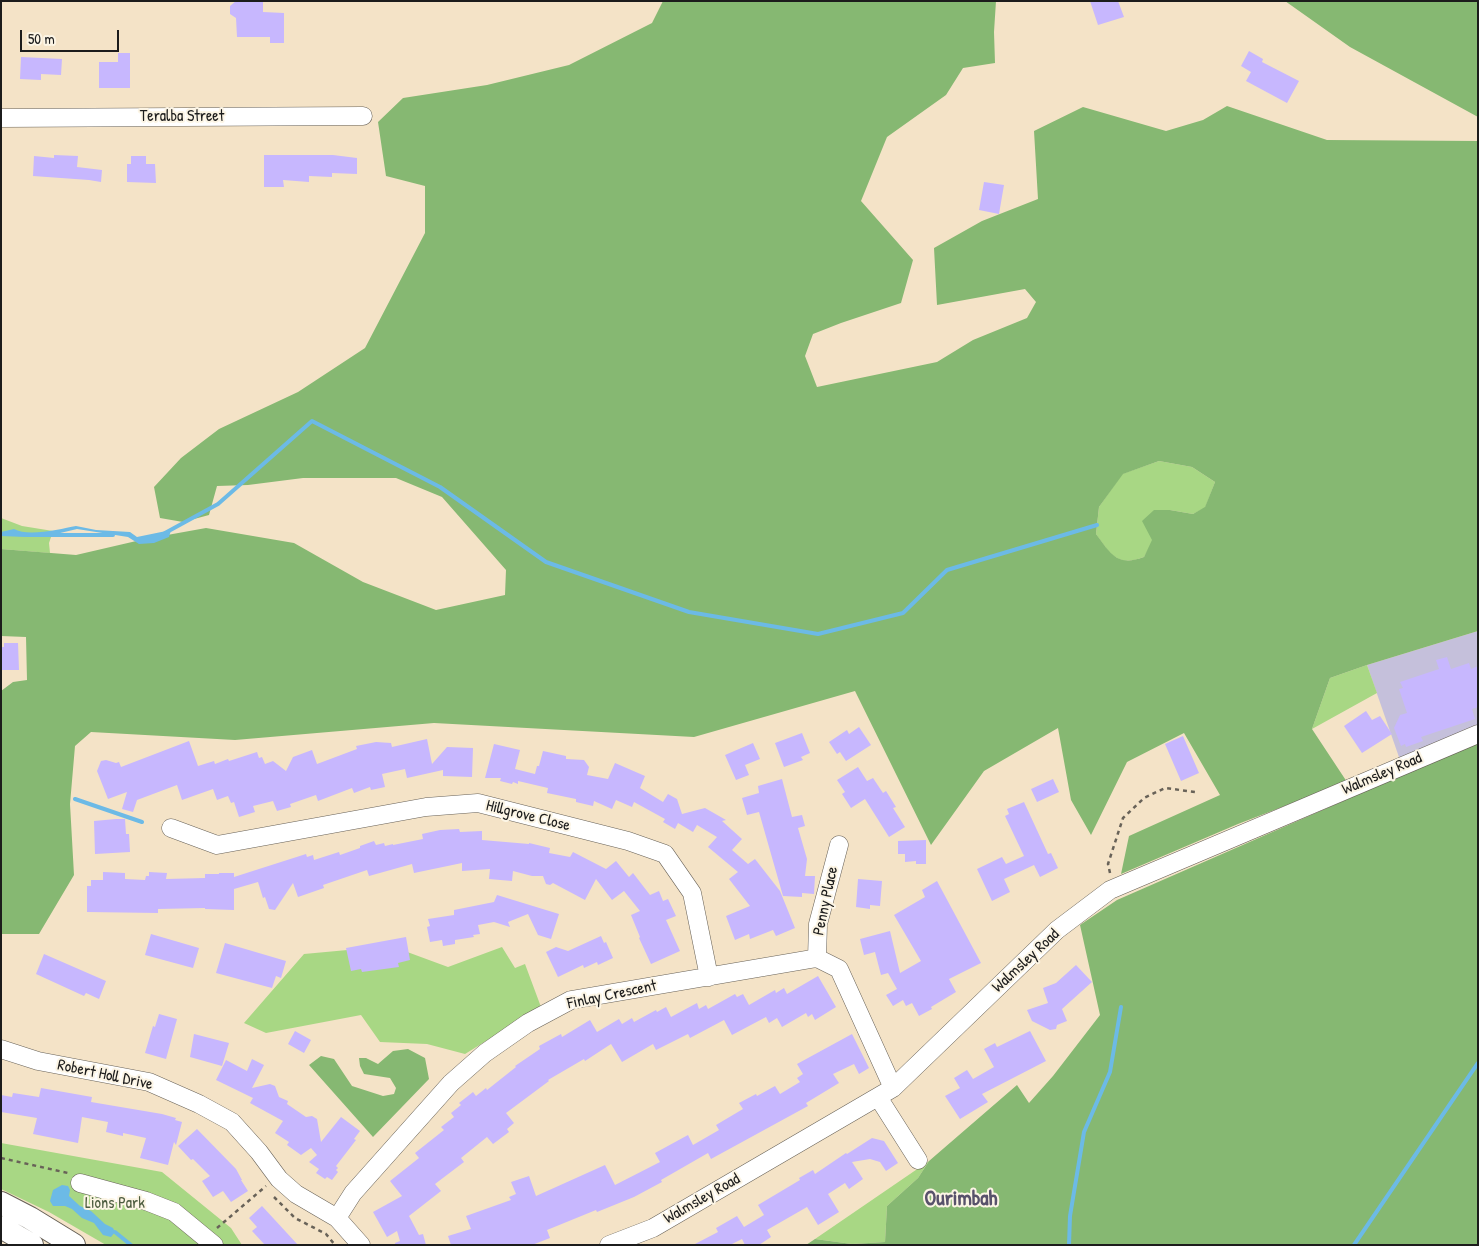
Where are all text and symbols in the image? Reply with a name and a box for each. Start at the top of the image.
scale bar [22,20,121,52]
text: 50 m [28,28,55,49]
street label: Teralba Street [140,107,224,127]
street label: Walmsley Road [1339,749,1425,799]
street label: Hillgrove Close [484,796,572,836]
street label: Penny Place [809,865,843,937]
street label: Walmsley Road [988,925,1064,997]
street label: Finlay Crescent [566,976,658,1014]
street label: Robert Holl Drive [56,1056,154,1094]
street label: Walmsley Road [661,1170,743,1228]
district label: Ourimbah [925,1186,997,1212]
park label: Lions Park [85,1194,145,1214]

